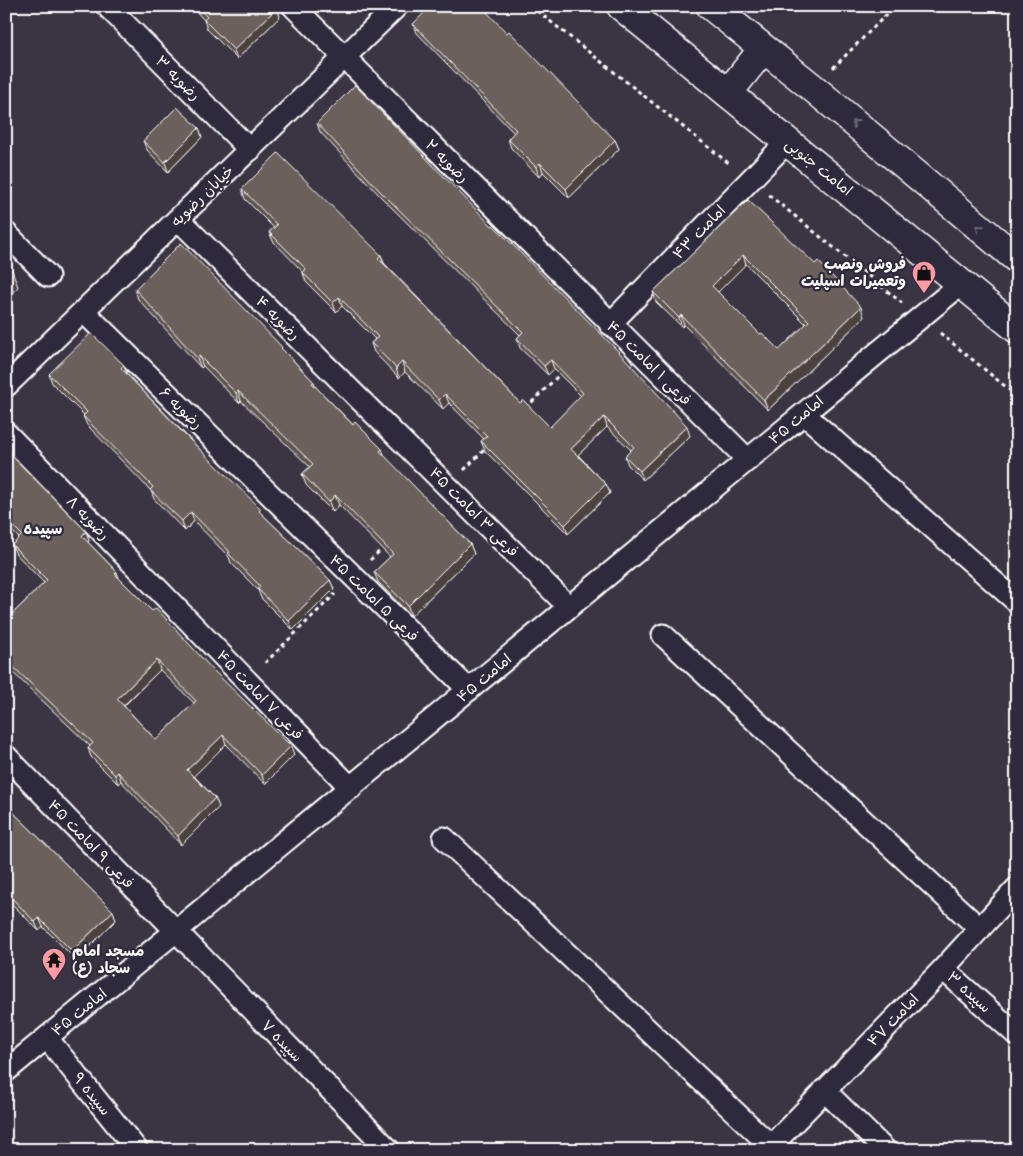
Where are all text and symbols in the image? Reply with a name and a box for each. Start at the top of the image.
street label: رضویه ۳ [152,50,206,104]
one-way arrow [852,121,861,129]
street label: امامت جنوبی [781,133,857,200]
street label: رضویه ۲ [422,134,474,186]
street label: خیابان رضویه [165,160,237,231]
street label: امامت ۴۳ [667,200,729,263]
one-way arrow [976,224,985,233]
place label: فروش ونصب وتعمیرات اسپلیت [801,253,906,290]
shop icon: فروش ونصب وتعمیرات اسپلیت [911,260,937,294]
street label: رضویه ۴ [252,291,305,344]
street label: فرعی ۱ امامت ۴۵ [602,316,696,410]
street label: رضویه ۶ [156,382,208,433]
street label: امامت ۴۵ [764,390,827,448]
street label: فرعی ۳ امامت ۴۵ [425,462,524,561]
street label: رضویه ۸ [63,491,115,544]
district label: سپیده [24,517,62,539]
street label: فرعی ۵ امامت ۴۵ [325,549,424,646]
street label: فرعی ۷ امامت ۴۵ [212,645,309,744]
street label: امامت ۴۵ [452,648,515,706]
street label: فرعی ۹ امامت ۴۵ [43,795,139,893]
place label: مسجد امام سجاد (ع) [72,940,144,978]
temple icon: مسجد امام سجاد (ع) [41,947,67,981]
street label: سپیده ۳ [943,966,996,1017]
street label: امامت ۴۵ [46,983,110,1040]
street label: امامت ۴۷ [862,989,923,1050]
street label: سپیده ۷ [257,1015,308,1066]
street label: سپیده ۹ [68,1068,116,1120]

